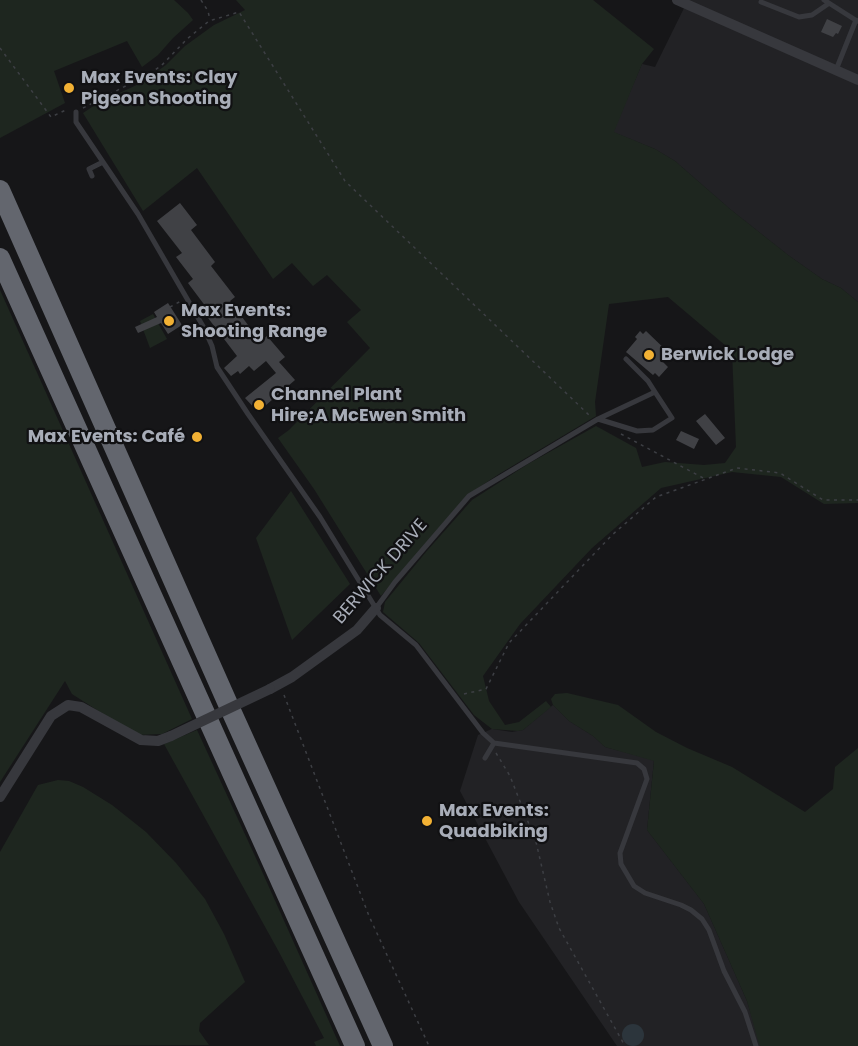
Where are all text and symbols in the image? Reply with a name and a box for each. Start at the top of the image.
place label: Max Events: Clay Pigeon Shooting [81,67,237,110]
marker: Max Events: Clay Pigeon Shooting [62,81,76,95]
place label: Max Events: Shooting Range [181,300,327,342]
marker: Max Events: Shooting Range [162,314,176,328]
place label: Berwick Lodge [661,344,794,366]
marker: Berwick Lodge [642,348,656,362]
place label: Channel Plant Hire;A McEwen Smith [271,384,466,426]
marker: Channel Plant Hire;A McEwen Smith [252,398,266,412]
place label: Max Events: Café [28,426,185,448]
marker: Max Events: Café [190,430,204,444]
street label: BERWICK DRIVE [329,515,433,629]
place label: Max Events: Quadbiking [439,800,549,842]
marker: Max Events: Quadbiking [420,814,434,828]

